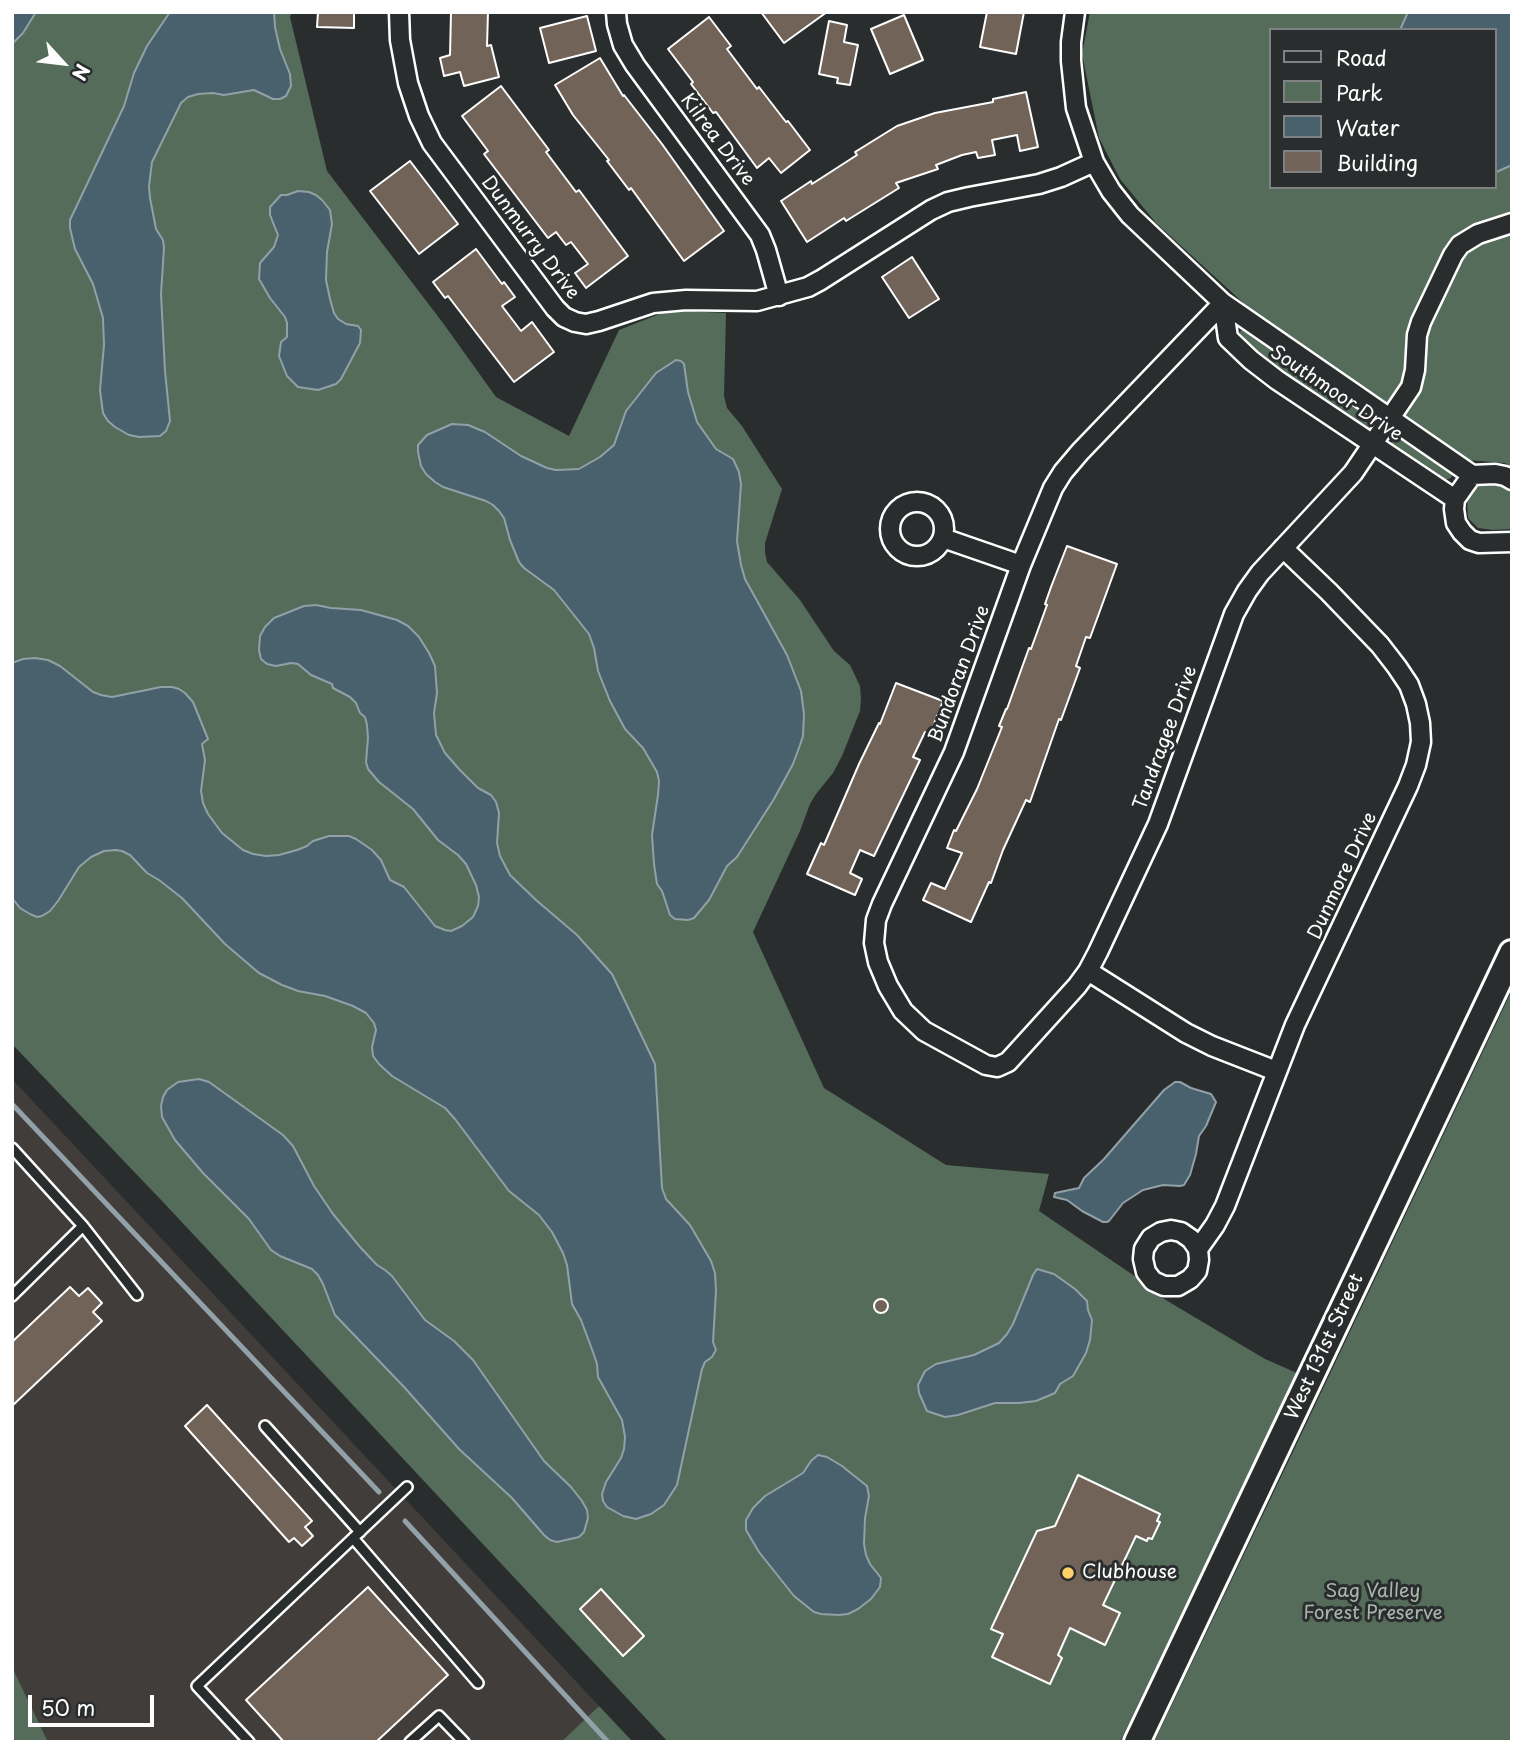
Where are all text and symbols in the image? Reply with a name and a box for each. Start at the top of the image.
north arrow [28,28,98,98]
legend [1268,28,1496,189]
text: Road [1336,41,1387,73]
text: N [66,59,98,86]
text: Park [1336,76,1383,108]
street label: Kilrea Drive [675,90,759,190]
text: Water [1336,111,1399,143]
text: Building [1336,146,1418,178]
street label: Dunmurry Drive [476,172,584,304]
street label: Southmoor Drive [1266,341,1406,447]
street label: Bundoran Drive [925,602,995,746]
street label: Tandragee Drive [1129,663,1203,813]
street label: Dunmore Drive [1304,809,1382,943]
street label: West 131st Street [1281,1270,1369,1424]
place label: Clubhouse [1082,1562,1177,1584]
marker: Clubhouse [1060,1565,1076,1581]
park label: Sag Valley Forest Preserve [1303,1581,1443,1625]
scale bar [32,1680,158,1724]
text: 50 m [41,1691,95,1723]

